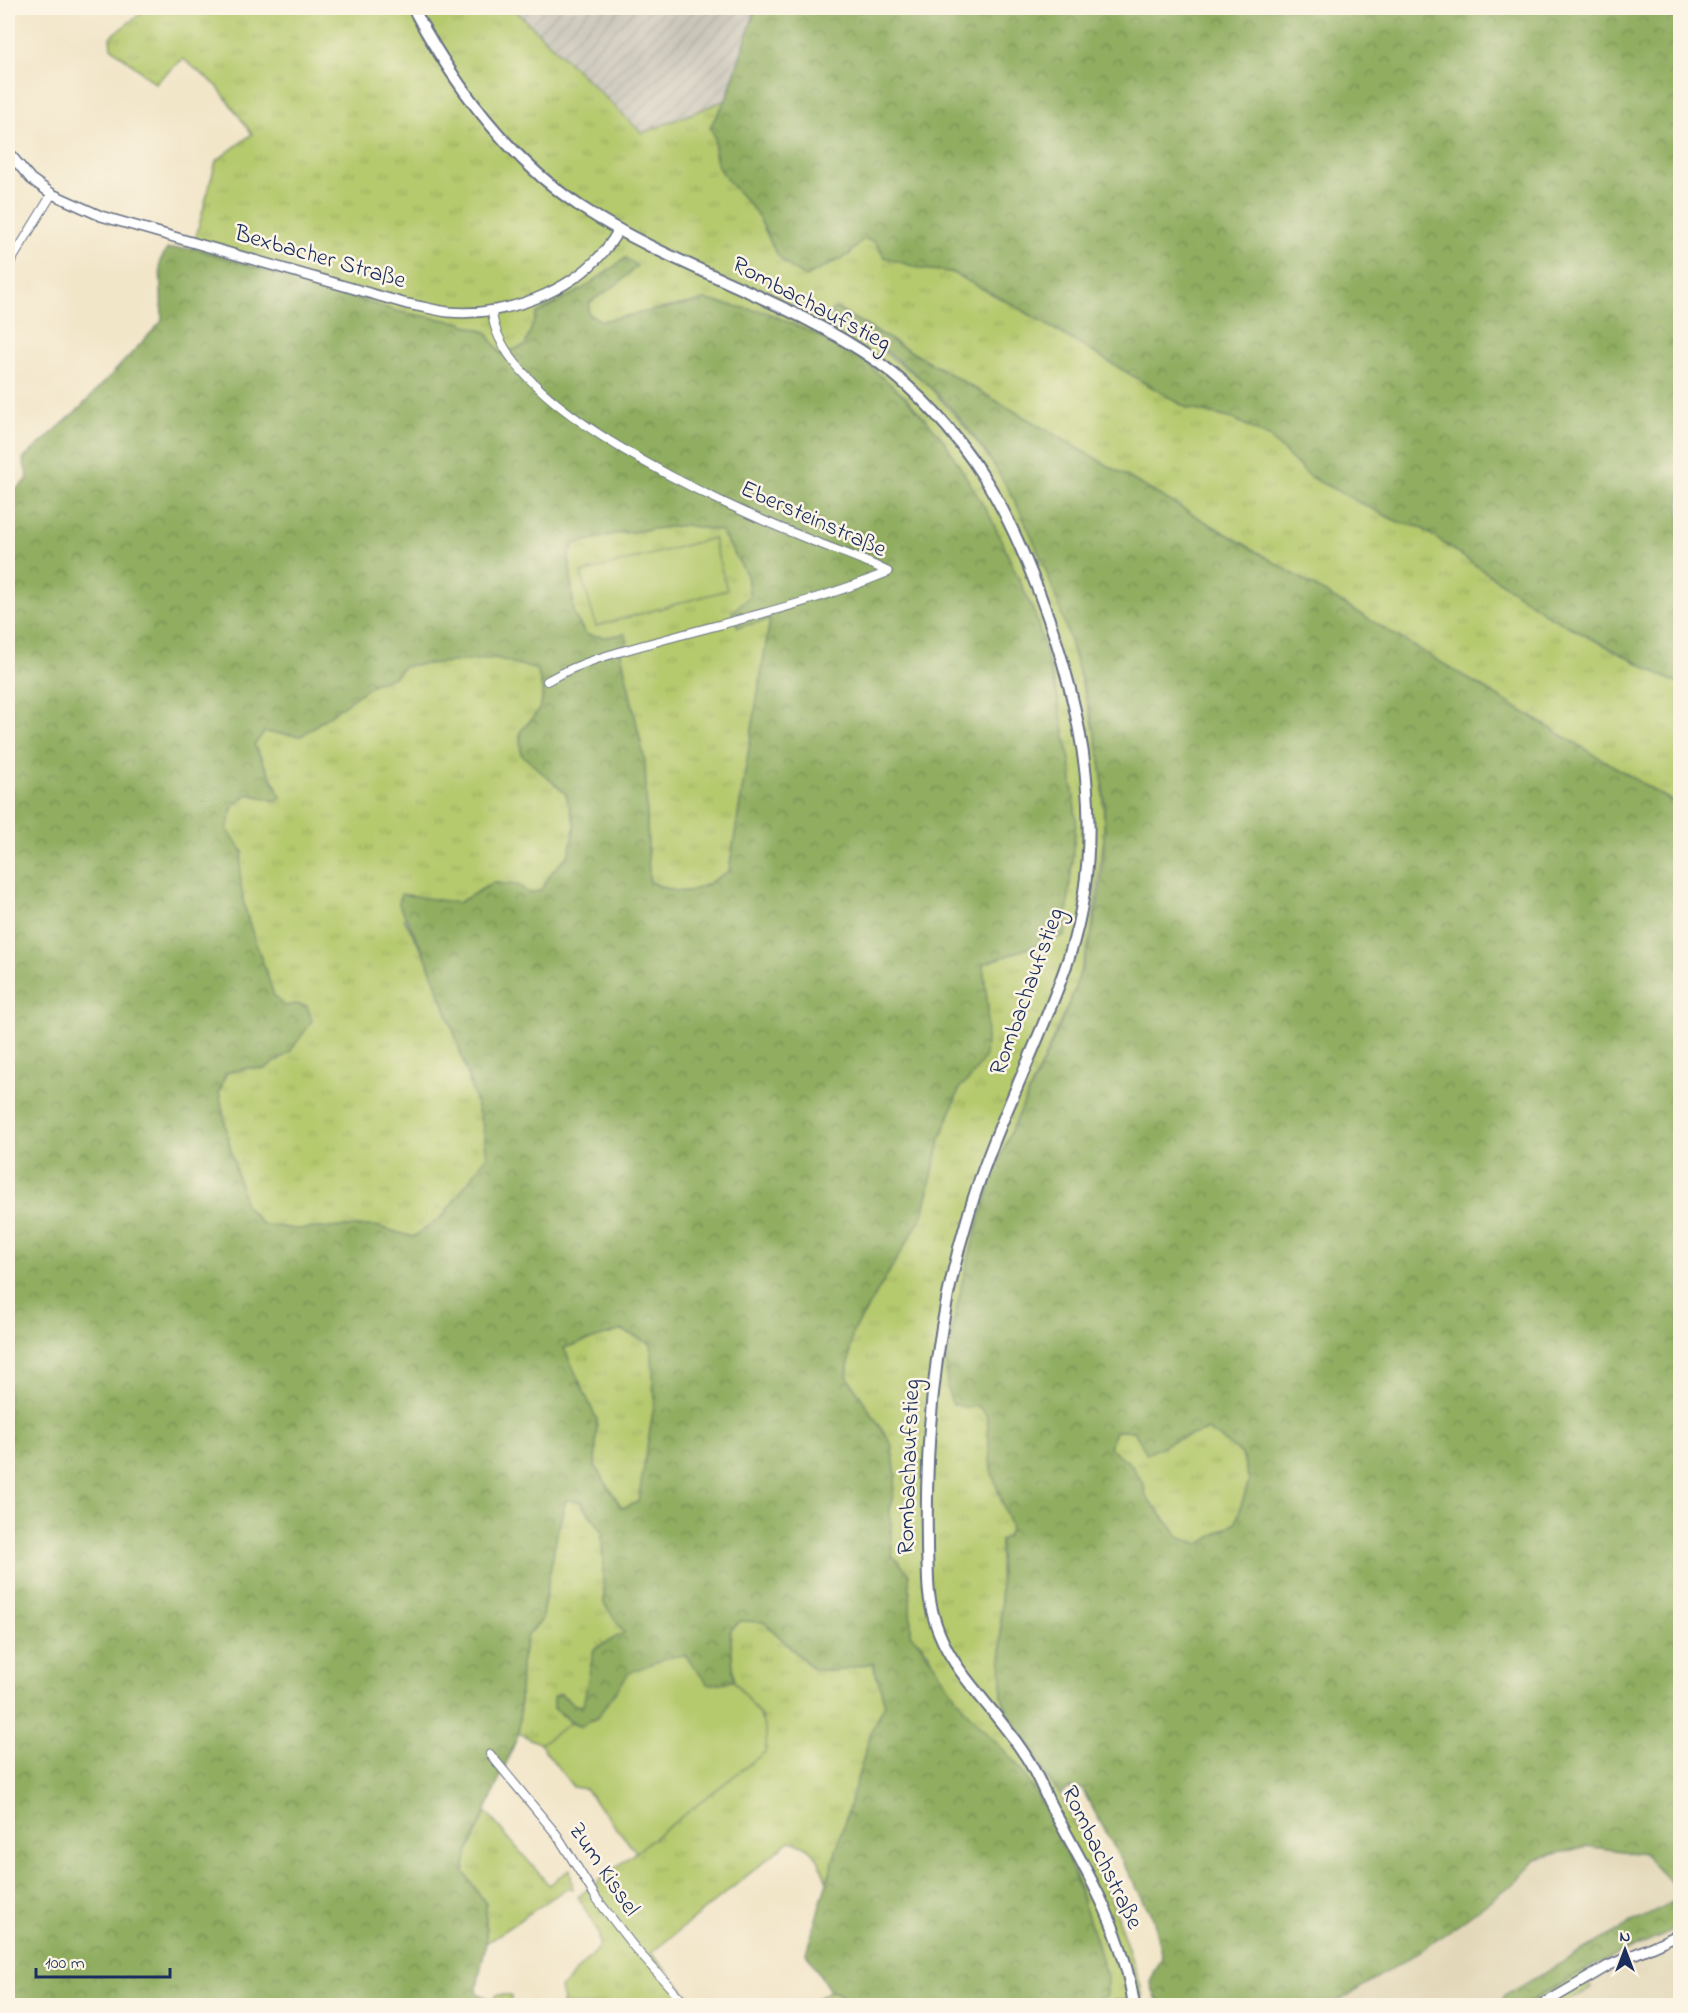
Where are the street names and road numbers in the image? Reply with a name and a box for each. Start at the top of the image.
street label: Bexbacher Straße [229,217,410,299]
street label: Rombachaufstieg [725,248,897,362]
street label: Ebersteinstraße [734,472,892,568]
street label: Rombachaufstieg [981,903,1075,1081]
street label: Rombachaufstieg [889,1378,931,1556]
street label: Rombachstraße [1051,1780,1151,1936]
street label: Zum Kissel [559,1816,647,1924]

